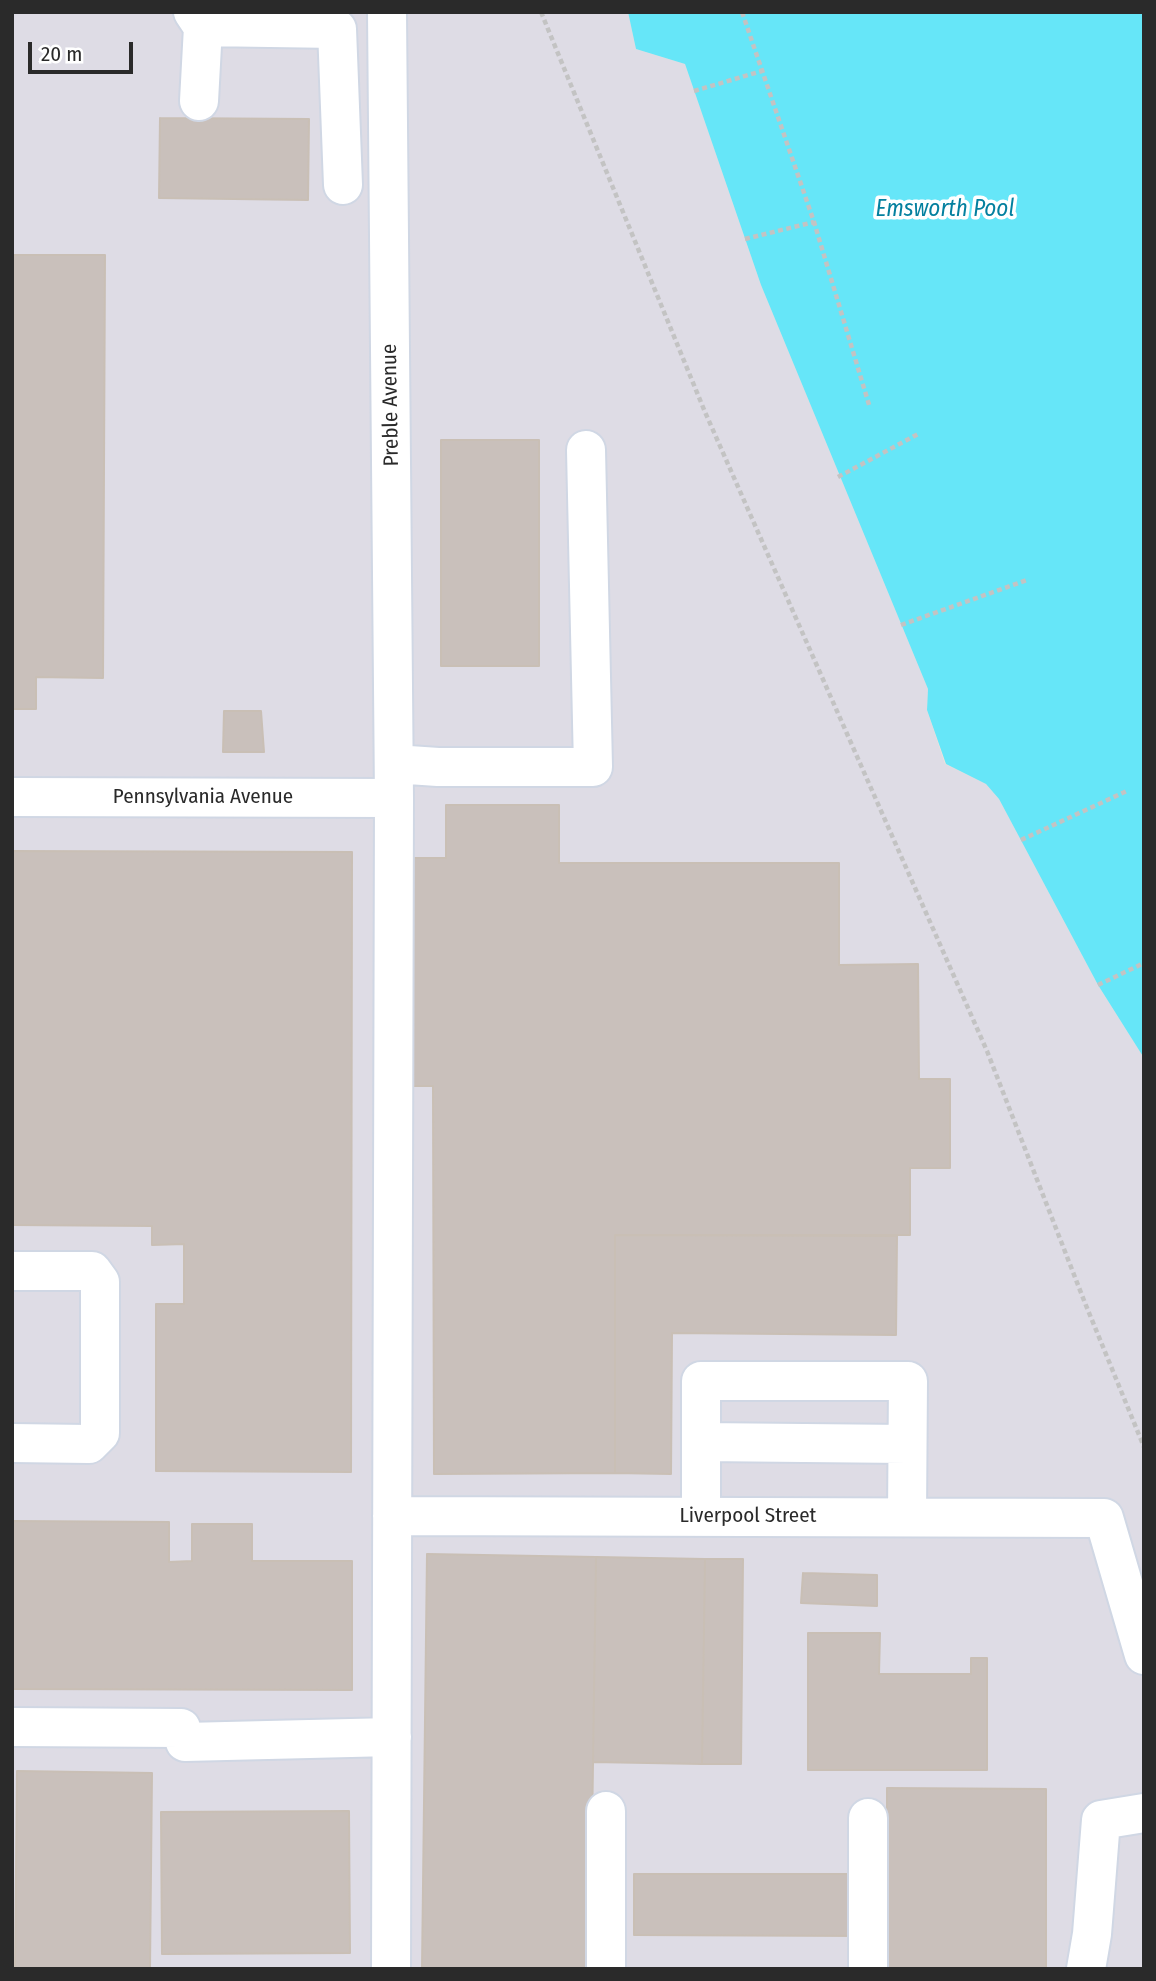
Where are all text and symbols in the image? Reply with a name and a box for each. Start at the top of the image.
scale bar [32,28,136,72]
text: 20 m [41,41,82,67]
water label: Emsworth Pool [876,196,1014,224]
street label: Preble Avenue [377,343,405,467]
street label: Pennsylvania Avenue [113,784,293,810]
street label: Liverpool Street [680,1503,816,1529]

